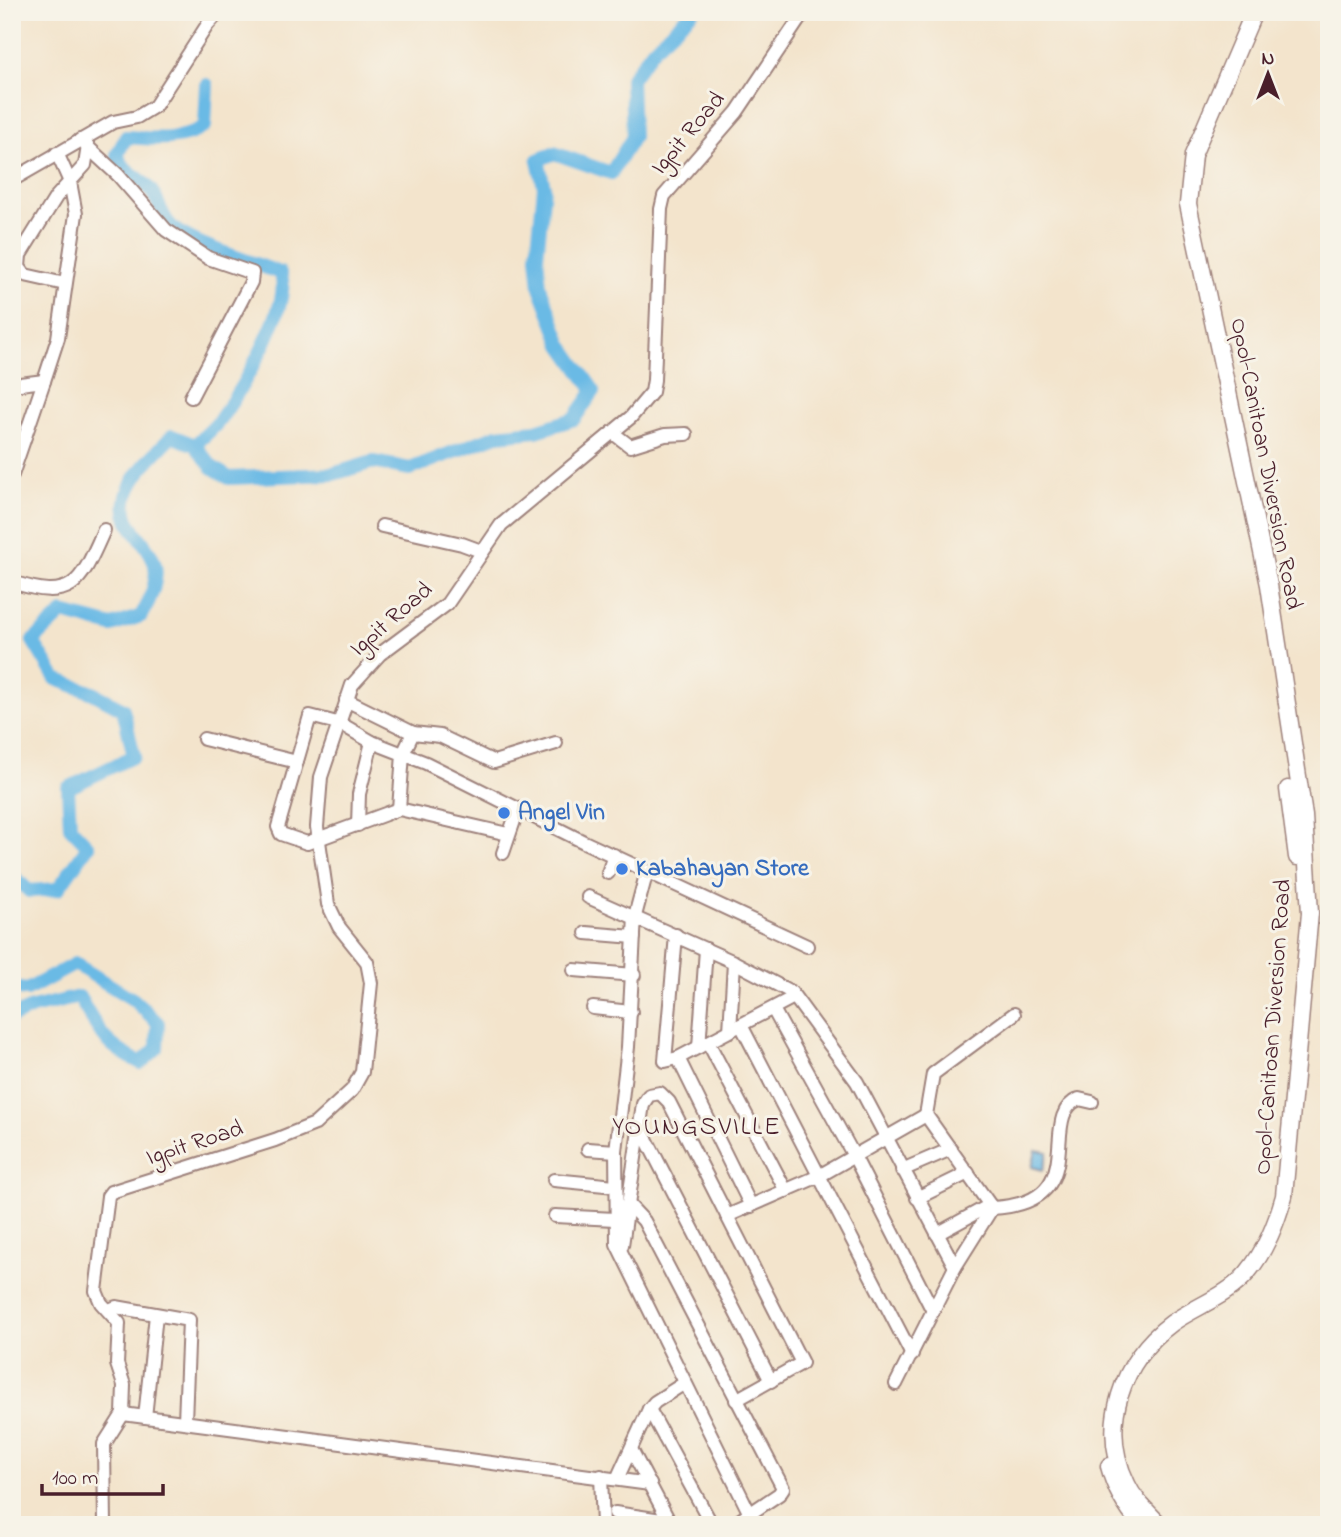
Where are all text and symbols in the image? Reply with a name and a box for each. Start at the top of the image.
north arrow [1232,38,1302,108]
text: N [1262,46,1275,73]
street label: Igpit Road [643,84,735,184]
street label: Opol-Canitoan Diversion Road [1220,315,1311,613]
street label: Igpit Road [343,574,442,666]
place label: Angel Vin [518,796,605,832]
marker: Angel Vin [496,805,512,821]
place label: Kabahayan Store [636,852,810,888]
marker: Kabahayan Store [614,861,630,877]
street label: Opol-Canitoan Diversion Road [1246,877,1302,1176]
district label: YOUNGSVILLE [612,1109,782,1147]
street label: Igpit Road [142,1112,248,1176]
scale bar [42,1453,163,1497]
text: 100 m [52,1464,98,1494]

